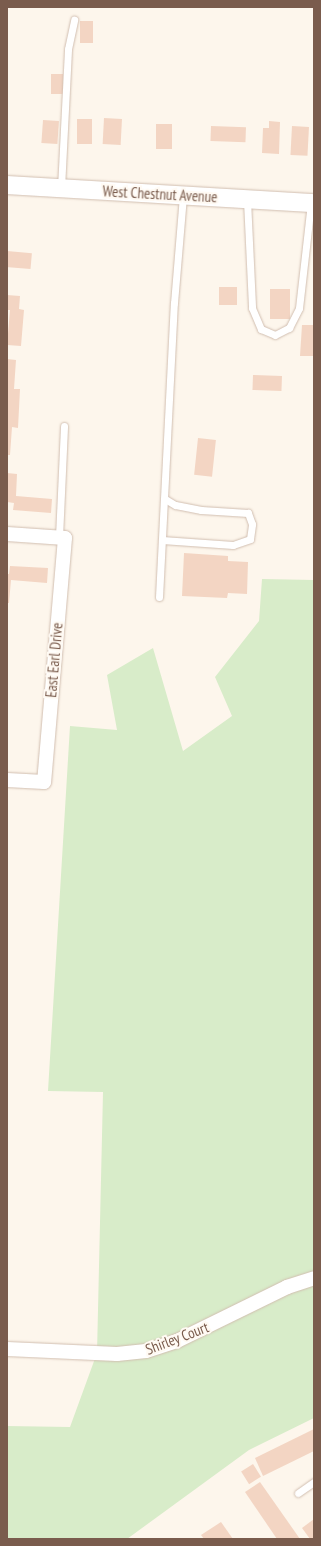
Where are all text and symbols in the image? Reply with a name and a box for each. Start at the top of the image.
street label: West Chestnut Avenue [102,182,218,206]
street label: East Earl Drive [42,622,66,698]
street label: Shirley Court [143,1318,211,1358]

